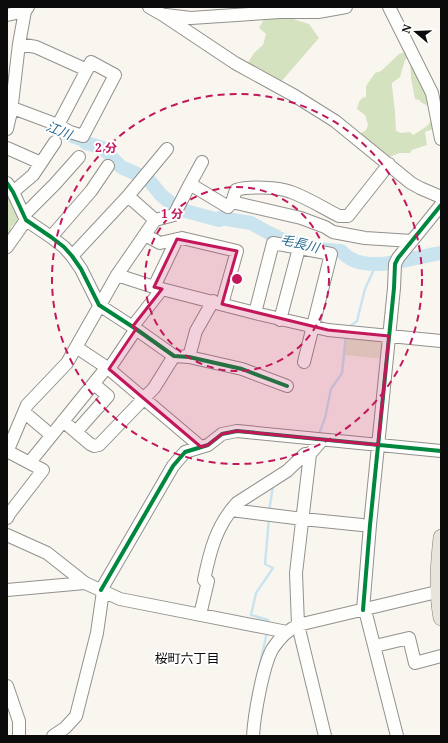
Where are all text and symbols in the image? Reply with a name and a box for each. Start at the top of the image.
north arrow [396,12,436,52]
text: N [398,22,415,35]
water label: 江川 [44,117,76,144]
text: 2 分 [95,139,117,156]
text: 1 分 [161,205,183,222]
water label: 毛長川 [279,230,323,257]
centre of rings [230,272,244,286]
district label: 桜町六丁目 [154,649,220,667]

